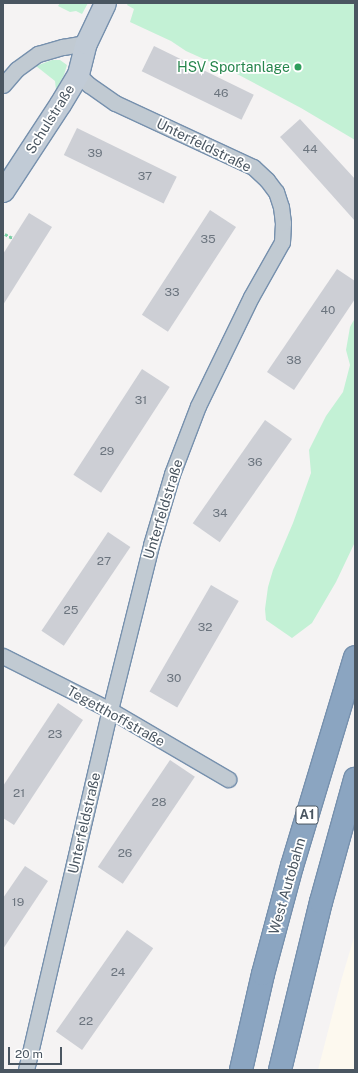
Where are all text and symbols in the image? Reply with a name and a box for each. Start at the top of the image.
place label: HSV Sportanlage [177,59,290,75]
marker: HSV Sportanlage [293,62,303,72]
street label: Schulstraße [22,81,78,157]
house number: 46 [213,87,229,101]
street label: Unterfeldstraße [154,115,254,175]
house number: 44 [302,143,318,157]
house number: 39 [88,147,102,161]
house number: 37 [138,170,152,184]
house number: 35 [200,233,216,247]
house number: 33 [164,286,180,300]
house number: 40 [321,304,335,318]
house number: 38 [286,354,302,368]
house number: 31 [135,394,147,408]
house number: 29 [100,445,114,459]
house number: 36 [248,456,262,470]
street label: Unterfeldstraße [140,457,186,561]
house number: 34 [212,507,228,521]
house number: 27 [97,555,111,569]
house number: 25 [64,604,78,618]
house number: 32 [198,621,212,635]
house number: 30 [167,672,181,686]
street label: Tegetthoffstraße [64,682,168,750]
house number: 23 [48,728,62,742]
street label: Unterfeldstraße [64,771,104,875]
house number: 21 [13,787,25,801]
house number: 28 [152,796,166,810]
road number: A1 [295,804,319,826]
street label: West Autobahn [265,836,309,936]
house number: 26 [118,847,132,861]
house number: 19 [12,896,24,910]
house number: 24 [111,966,125,980]
house number: 22 [79,1015,93,1029]
scale bar [10,1039,64,1065]
text: 20 m [15,1047,43,1061]

